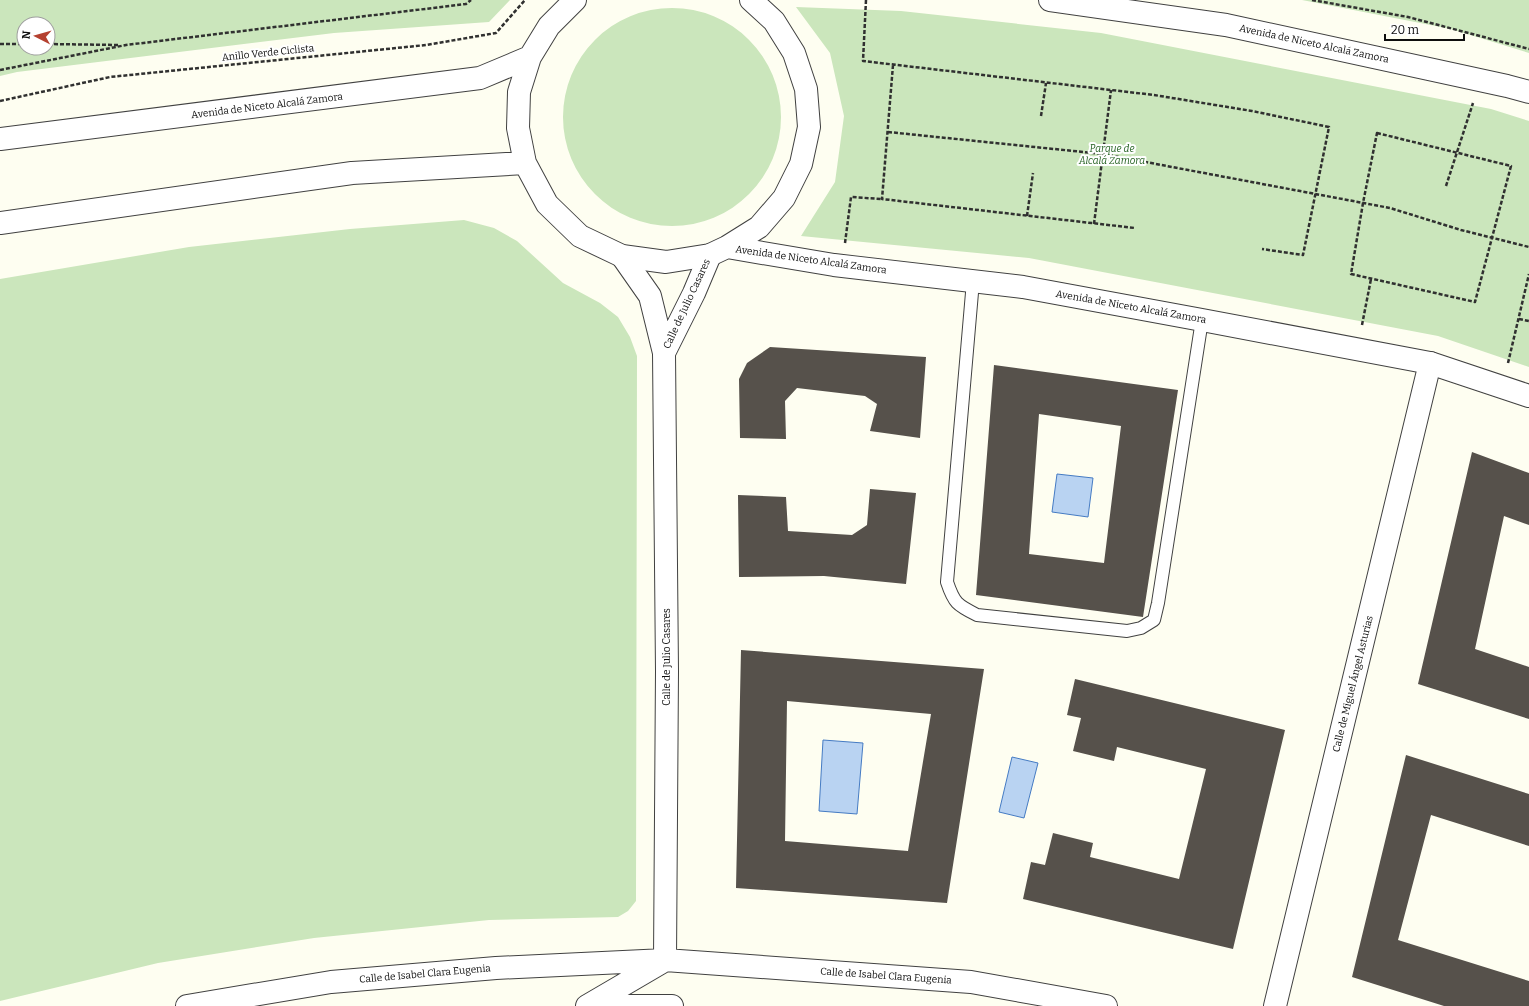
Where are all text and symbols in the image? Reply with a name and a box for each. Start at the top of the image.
north arrow [16,16,56,56]
scale bar [1385,16,1464,42]
street label: Avenida de Niceto Alcalá Zamora [1238,22,1390,66]
text: 20 m [1391,23,1420,37]
text: N [20,30,34,40]
street label: Anillo Verde Ciclista [221,42,315,64]
street label: Avenida de Niceto Alcalá Zamora [191,91,344,121]
park label: Parque de Alcalá Zamora [1078,143,1145,167]
street label: Avenida de Niceto Alcalá Zamora [735,243,888,277]
street label: Calle de Julio Casares [661,257,713,351]
street label: Avenida de Niceto Alcalá Zamora [1055,288,1208,326]
street label: Calle de Julio Casares [661,608,673,706]
street label: Calle de Miguel Ángel Asturias [1328,614,1376,754]
street label: Calle de Isabel Clara Eugenia [359,962,492,986]
street label: Calle de Isabel Clara Eugenia [820,965,953,987]

